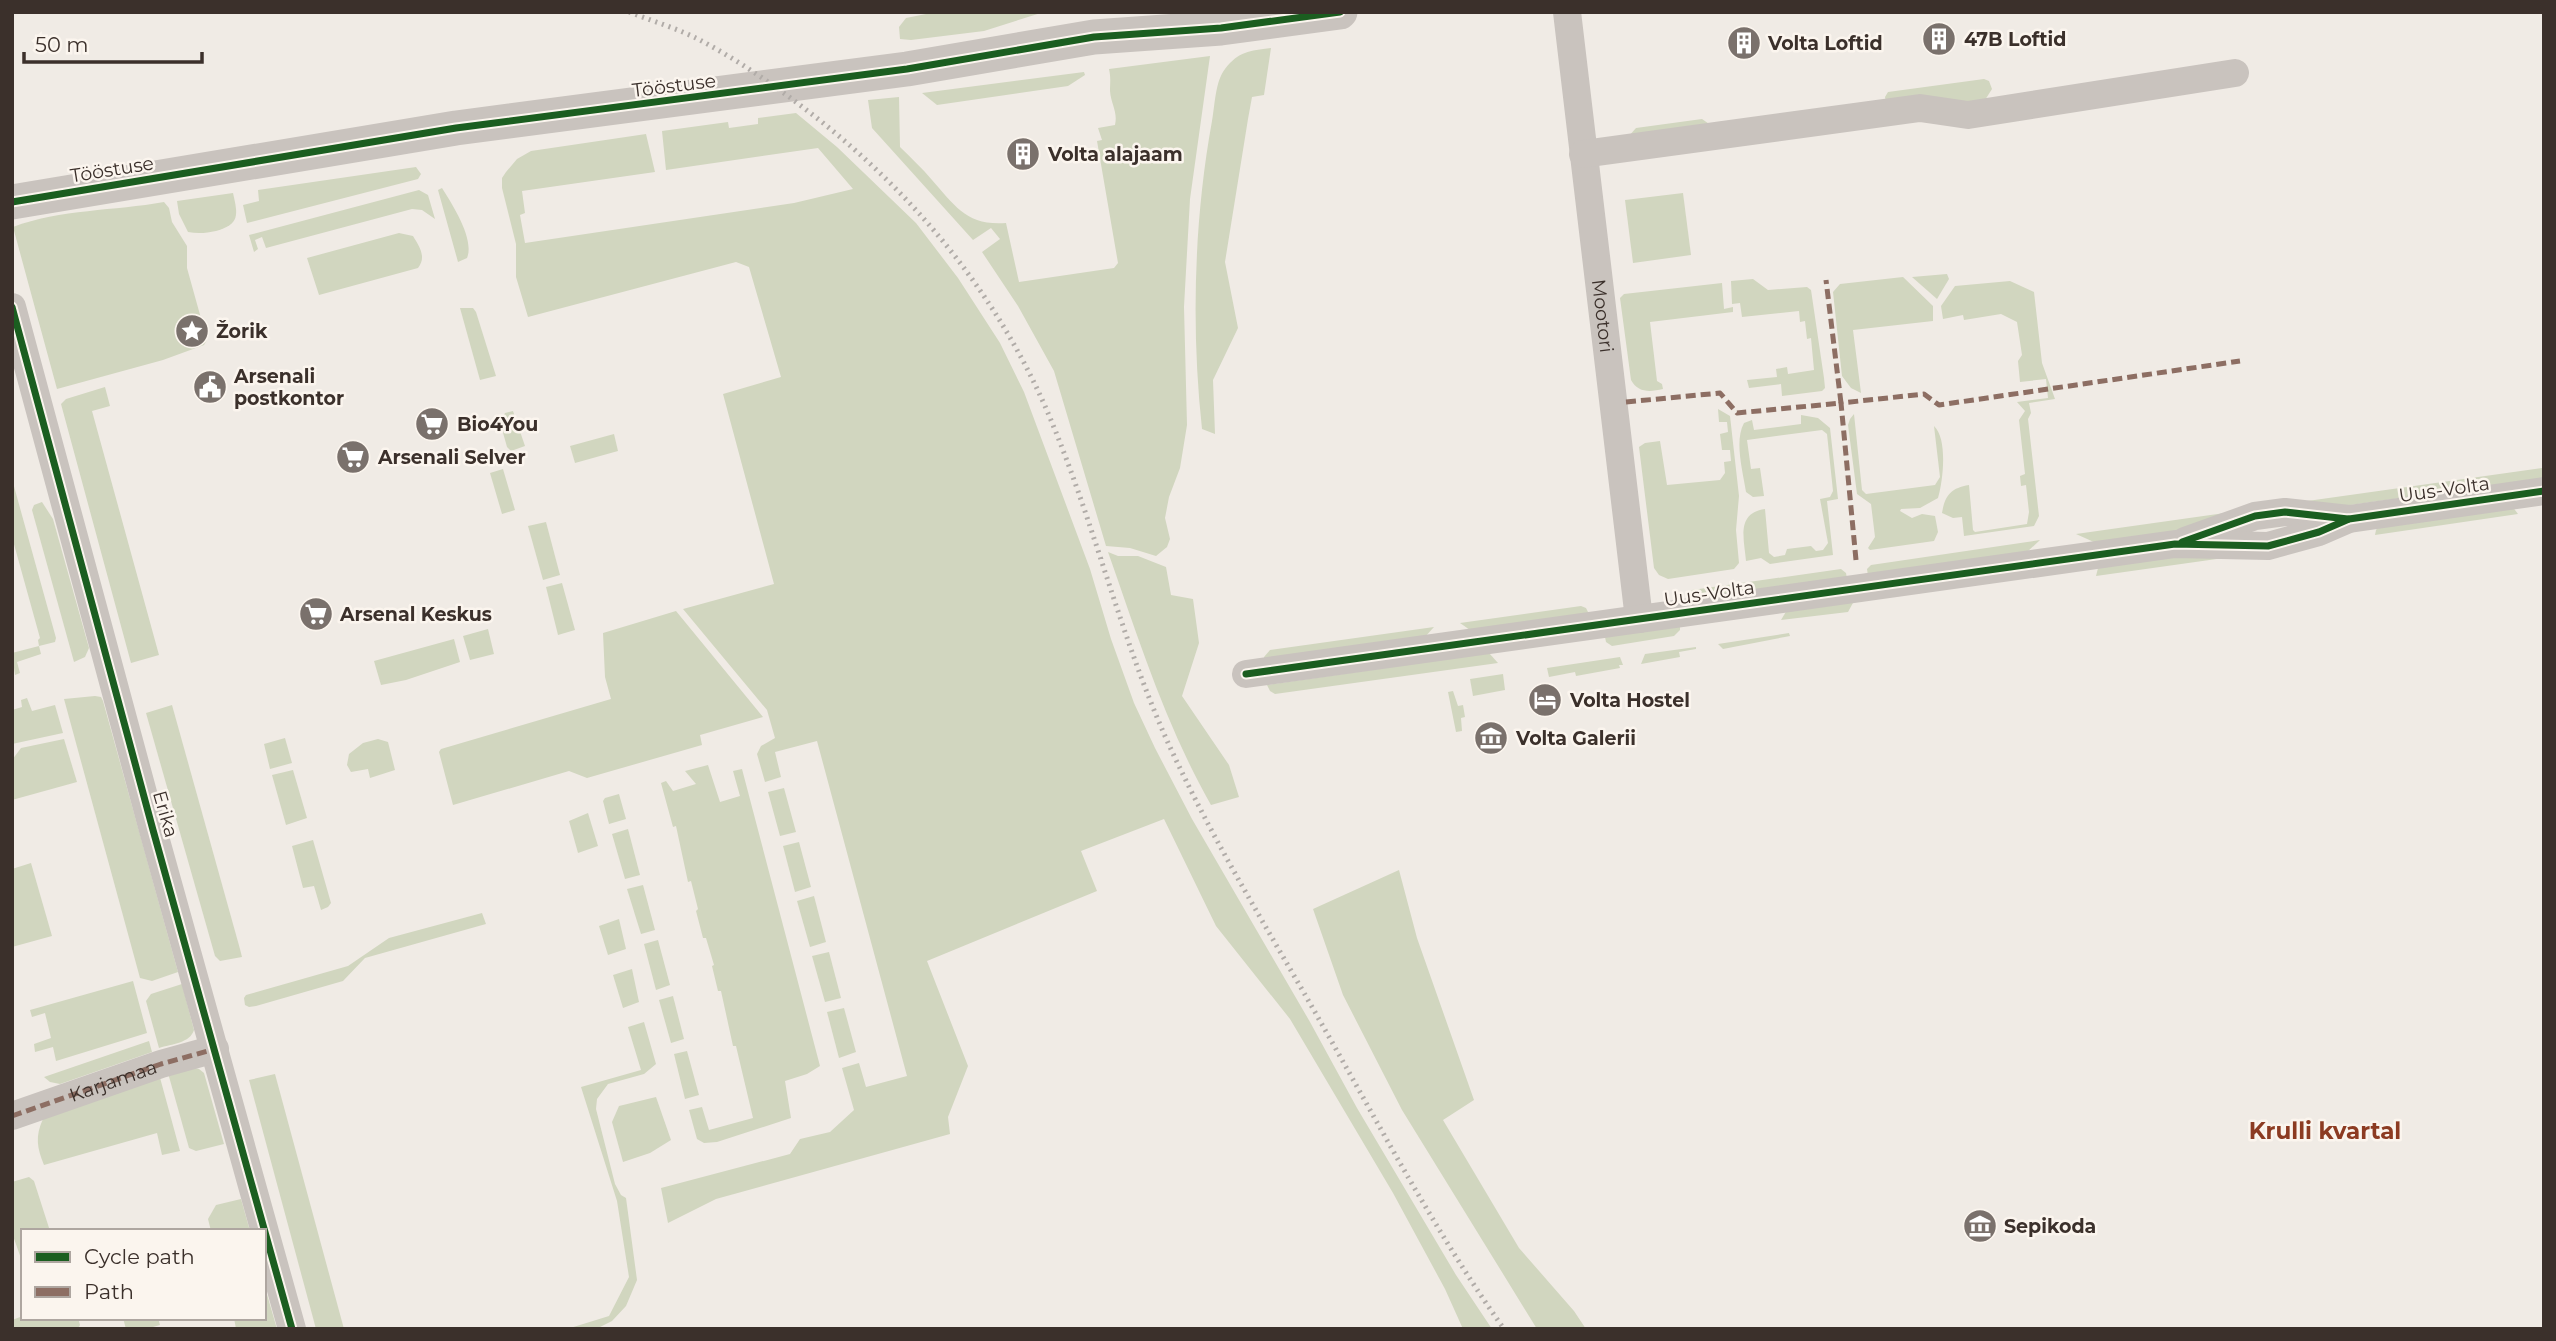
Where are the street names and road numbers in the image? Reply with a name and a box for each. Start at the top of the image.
street label: Tööstuse [631,69,717,102]
street label: Tööstuse [69,152,155,187]
street label: Mootori [1587,278,1618,354]
street label: Uus-Volta [2397,472,2491,507]
street label: Uus-Volta [1662,576,1756,611]
street label: Erika [148,788,183,840]
street label: Karjamaa [66,1055,160,1107]

